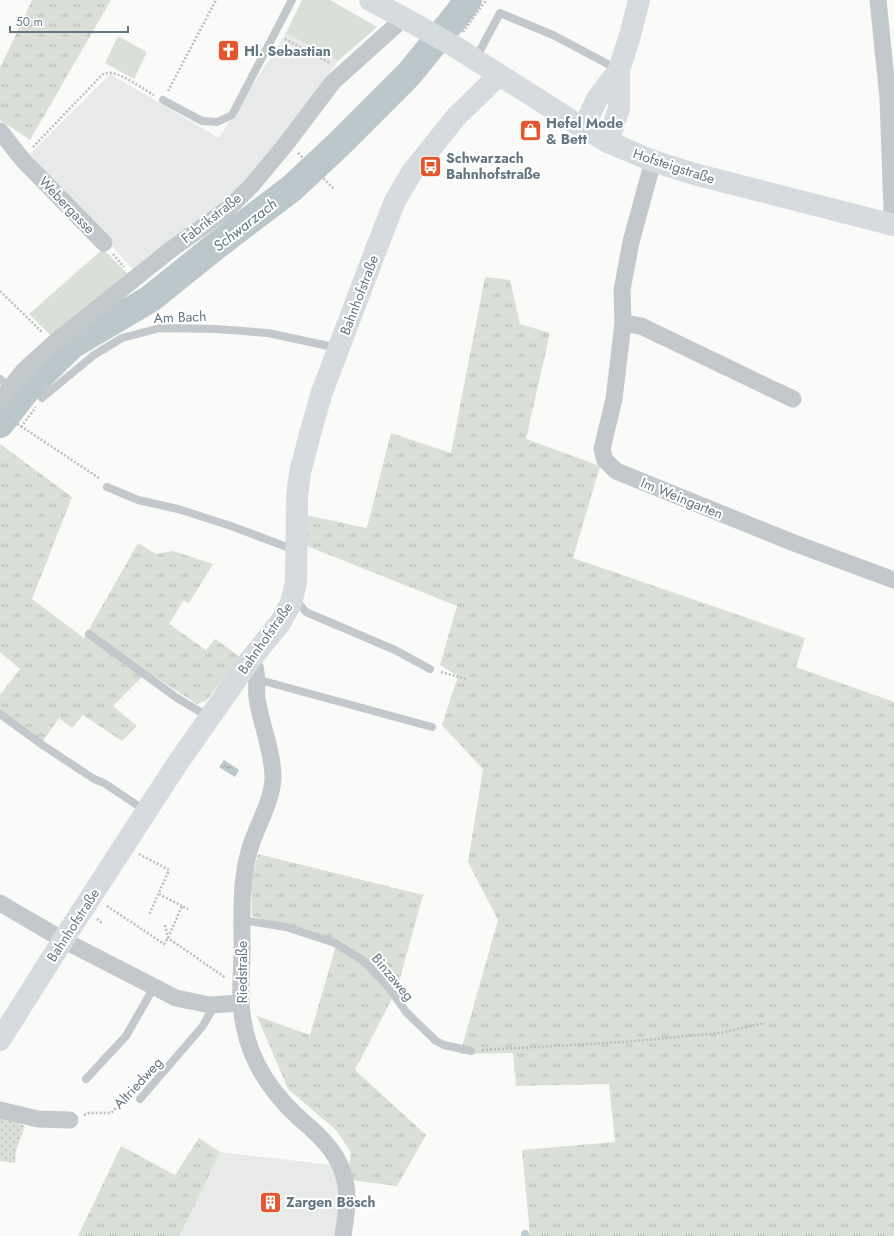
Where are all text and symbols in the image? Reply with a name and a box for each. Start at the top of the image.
scale bar [10,8,128,34]
text: 50 m [16,13,43,31]
church icon: Hl. Sebastian [215,38,241,64]
place label: Hl. Sebastian [244,41,331,61]
place label: Hefel Mode & Bett [546,113,623,149]
shop icon: Hefel Mode & Bett [518,118,544,144]
street label: Hofsteigstraße [630,143,718,189]
place label: Schwarzach Bahnhofstraße [446,148,541,184]
bus stop icon: Schwarzach Bahnhofstraße [417,153,443,179]
street label: Webergasse [34,172,100,238]
street label: Fabrikstraße [177,188,245,248]
water label: Schwarzach [208,193,282,257]
street label: Bahnhofstraße [335,252,383,338]
street label: Am Bach [153,306,207,328]
street label: Im Weingarten [638,472,726,524]
street label: Bahnhofstraße [233,598,297,678]
street label: Bahnhofstraße [42,884,104,966]
street label: Riedstraße [232,941,252,1003]
street label: Binzaweg [367,949,419,1005]
street label: Altriedweg [109,1053,167,1113]
building icon: Zargen Bösch [257,1189,283,1215]
place label: Zargen Bösch [286,1192,375,1212]

